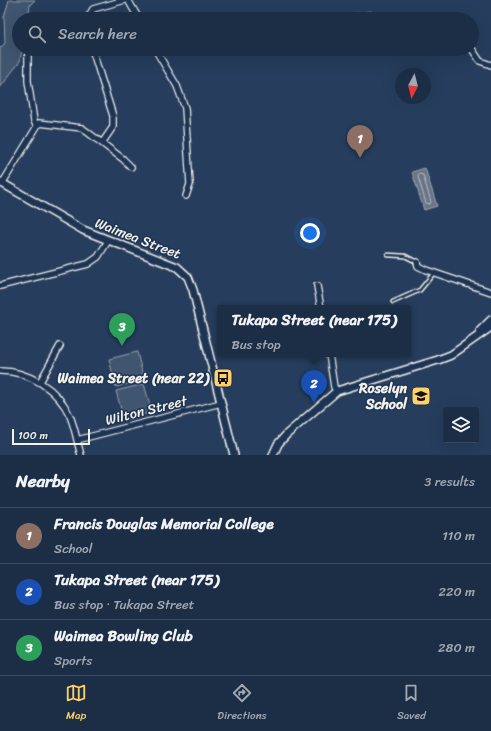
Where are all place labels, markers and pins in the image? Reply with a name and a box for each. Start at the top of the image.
pin: 1 [347,125,373,158]
pin: 3 [109,313,135,346]
place label: Waimea Street (near 22) [58,366,210,391]
bus stop icon: Waimea Street (near 22) [212,367,234,389]
pin: 2 [301,370,327,403]
place label: Roselyn School [358,376,408,417]
school or university icon: Roselyn School [410,385,432,407]

